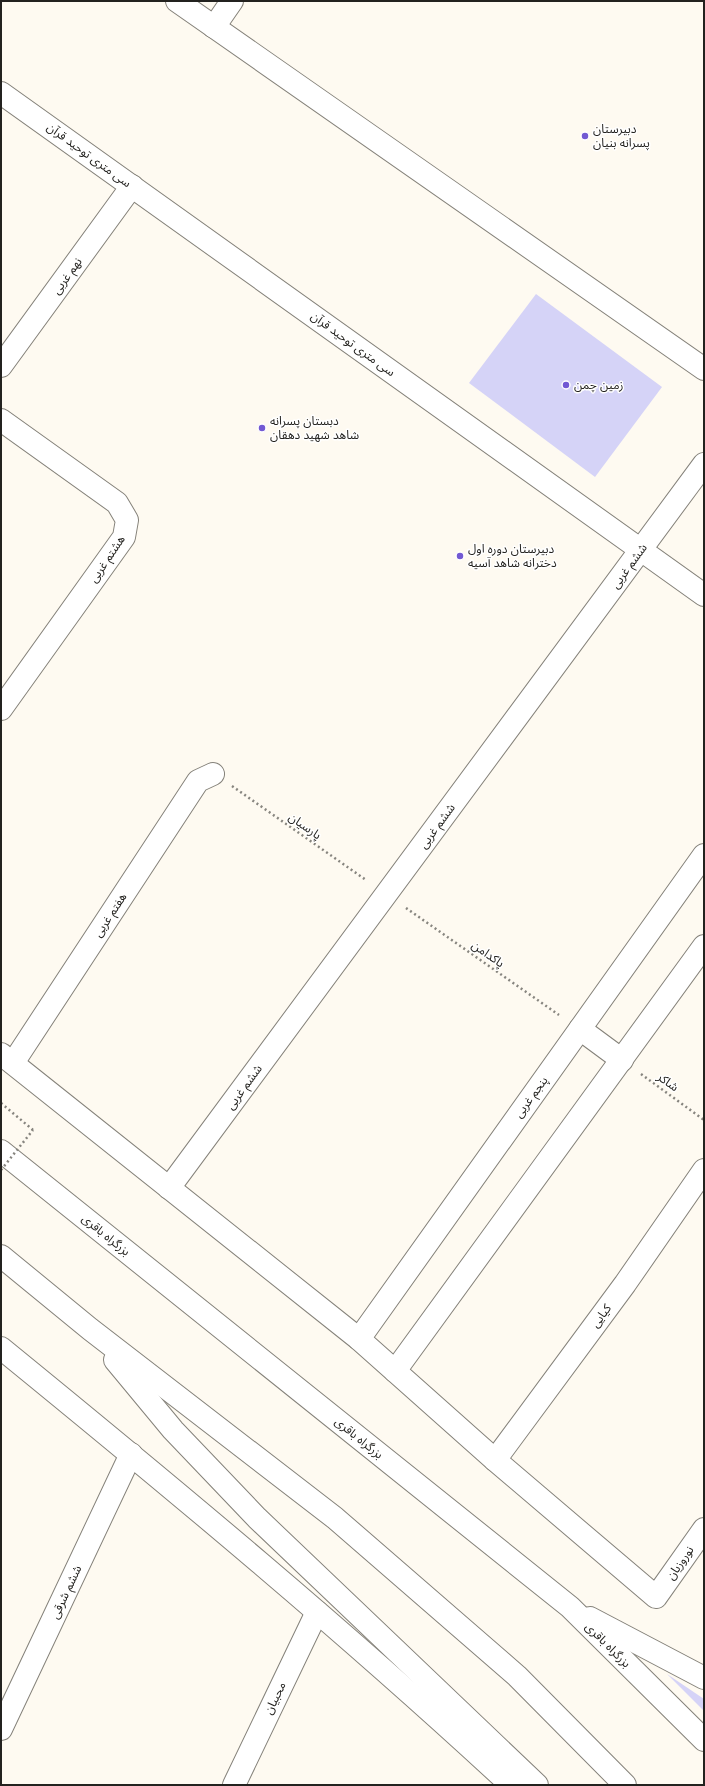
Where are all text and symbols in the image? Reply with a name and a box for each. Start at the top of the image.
street label: سی متری توحید قرآن [44,119,134,190]
place label: دبیرستان پسرانه بنیان [593,121,650,151]
marker: دبیرستان پسرانه بنیان [580,131,590,141]
street label: نهم غربی [48,254,87,298]
street label: سی متری توحید قرآن [308,308,398,379]
place label: زمین چمن [574,377,623,393]
marker: زمین چمن [561,380,571,390]
place label: دبستان پسرانه شاهد شهید دهقان [270,413,359,442]
marker: دبستان پسرانه شاهد شهید دهقان [257,423,267,433]
street label: هشتم غربی [85,532,130,586]
street label: ششم غربی [607,540,652,592]
place label: دبیرستان دوره اول دخترانه شاهد آسیه [468,541,557,570]
marker: دبیرستان دوره اول دخترانه شاهد آسیه [455,551,465,561]
street label: ششم غربی [415,800,460,852]
street label: پارسیان [285,809,325,843]
street label: هفتم غربی [90,890,131,941]
street label: پاکدامن [468,937,507,971]
street label: ششم غربی [222,1061,267,1113]
street label: شاکر [654,1068,682,1094]
street label: پنجم غربی [510,1073,552,1122]
street label: بزرگراه باقری [79,1210,134,1259]
street label: کیایی [587,1300,615,1330]
street label: بزرگراه باقری [332,1413,387,1462]
street label: نوروزیان [663,1543,697,1583]
street label: ششم شرقی [47,1563,86,1622]
street label: بزرگراه باقری [582,1619,634,1671]
street label: محبیان [260,1679,289,1716]

